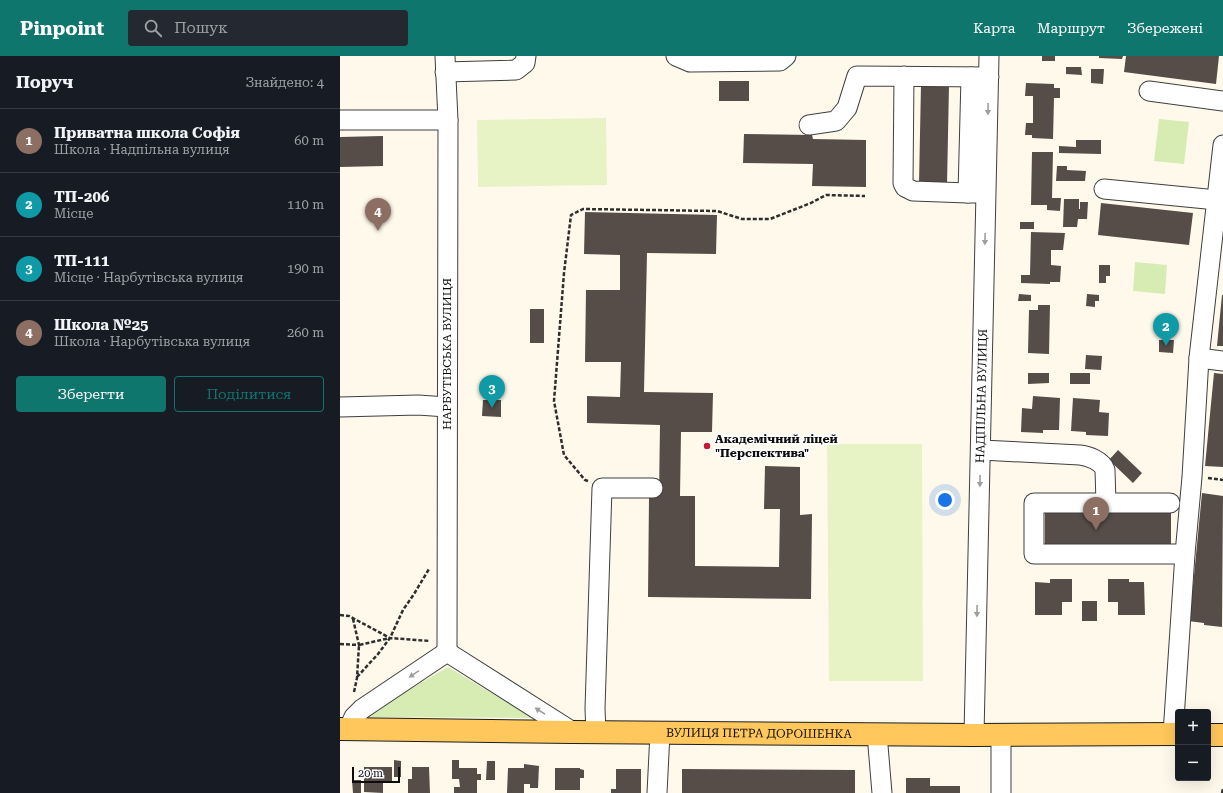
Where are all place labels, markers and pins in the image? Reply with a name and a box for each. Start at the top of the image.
pin: 4 [365,198,391,231]
pin: 2 [1153,313,1179,346]
pin: 3 [479,375,505,408]
place label: Академічний ліцей "Перспектива" [715,432,838,460]
marker: Академічний ліцей "Перспектива" [702,441,712,451]
pin: 1 [1083,497,1109,530]

